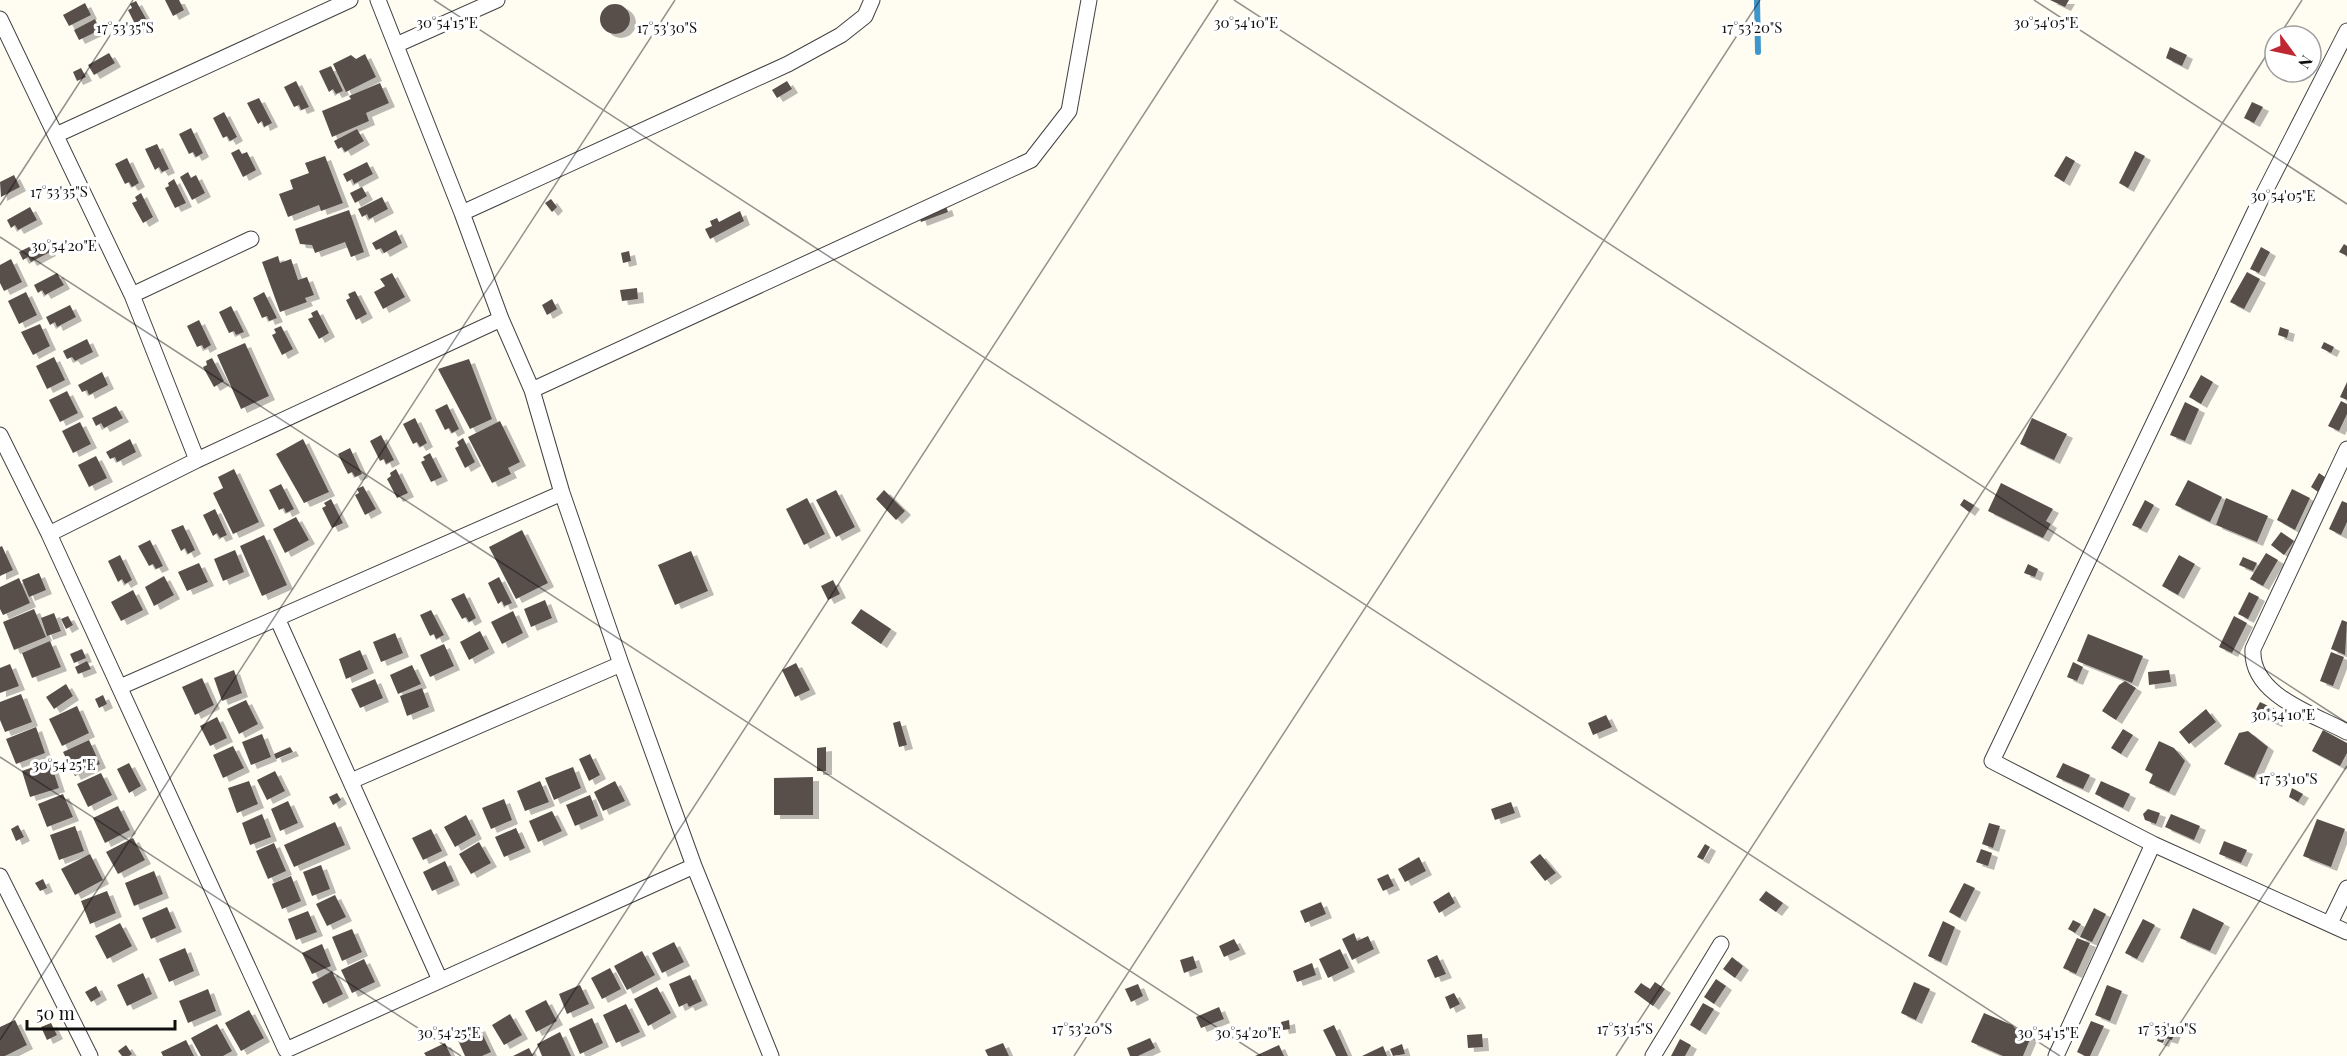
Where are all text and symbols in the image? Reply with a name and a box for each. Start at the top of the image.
text: 30°54'15"E [416,12,478,32]
text: 30°54'10"E [1214,12,1278,32]
text: 30°54'05"E [2014,12,2079,32]
text: 17°53'35"S [96,17,154,37]
text: 17°53'30"S [637,17,697,37]
text: 17°53'20"S [1722,17,1782,37]
north arrow [2263,24,2323,84]
text: N [2294,52,2318,73]
text: 17°53'35"S [30,181,88,201]
text: 30°54'05"E [2251,185,2316,205]
text: 30°54'20"E [31,235,97,255]
text: 30°54'10"E [2251,704,2315,724]
text: 30°54'25"E [32,754,96,774]
text: 17°53'10"S [2258,768,2318,788]
scale bar [27,993,176,1031]
text: 50 m [36,1001,75,1025]
text: 17°53'20"S [1052,1018,1112,1038]
text: 17°53'15"S [1597,1018,1653,1038]
text: 17°53'10"S [2137,1018,2197,1038]
text: 30°54'25"E [417,1022,481,1042]
text: 30°54'20"E [1215,1022,1281,1042]
text: 30°54'15"E [2017,1022,2079,1042]

